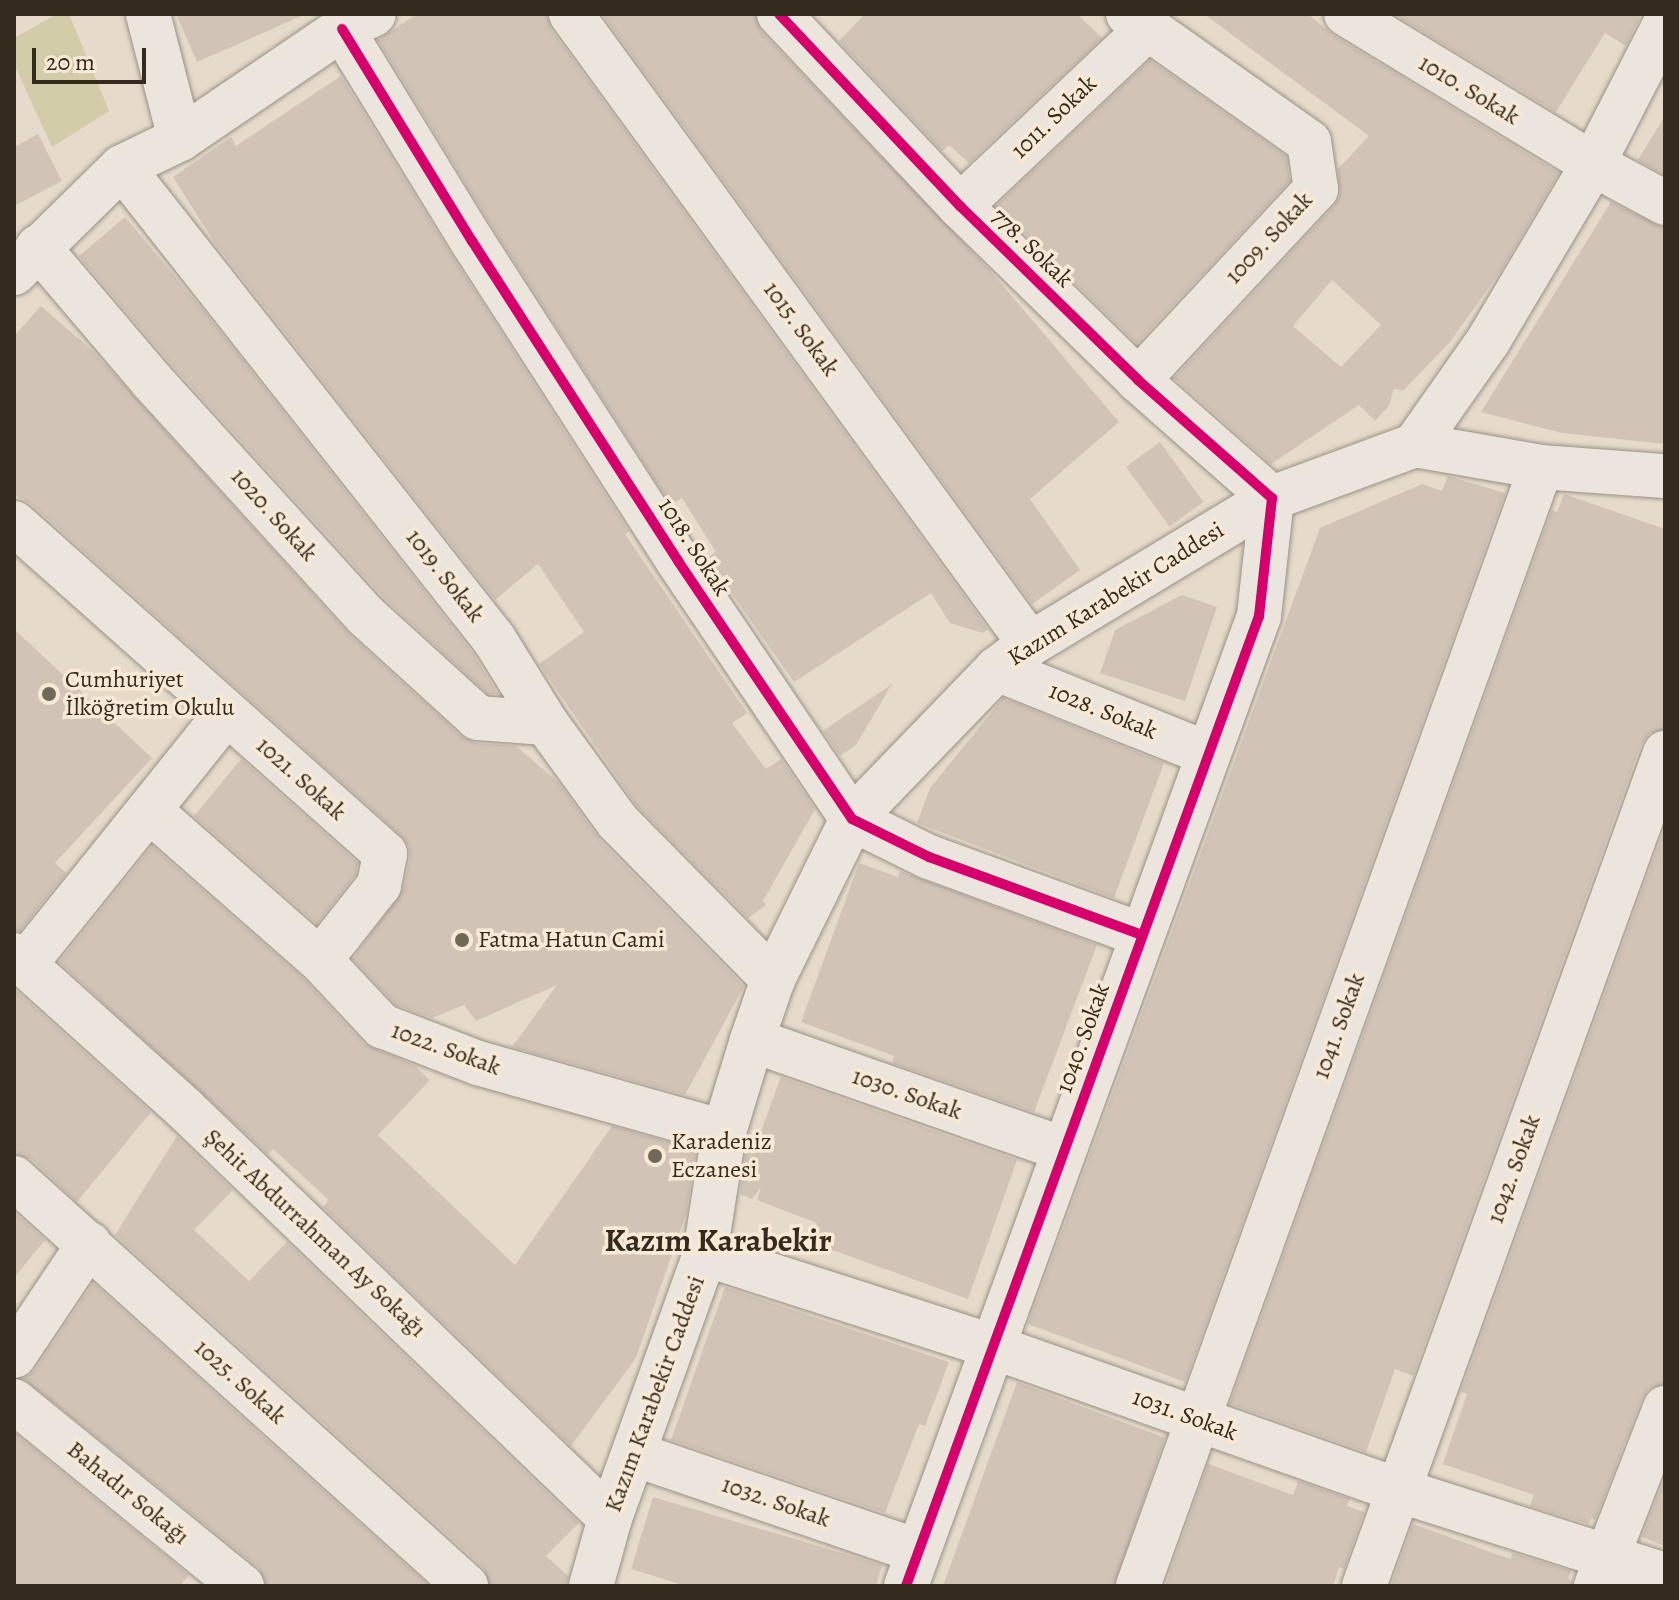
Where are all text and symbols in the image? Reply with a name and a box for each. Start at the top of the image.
scale bar [36,32,150,82]
text: 20 m [46,46,95,78]
street label: 1010. Sokak [1413,49,1525,131]
street label: 1011. Sokak [1005,69,1103,165]
street label: 1009. Sokak [1219,186,1319,290]
street label: 778. Sokak [985,202,1079,294]
street label: 1015. Sokak [757,276,845,382]
street label: 1020. Sokak [224,462,324,568]
street label: 1018. Sokak [652,492,736,602]
street label: Kazım Karabekir Caddesi [1003,516,1229,672]
street label: 1019. Sokak [399,523,491,629]
place label: Cumhuriyet İlköğretim Okulu [65,666,234,722]
street label: 1028. Sokak [1044,676,1162,746]
marker: Cumhuriyet İlköğretim Okulu [40,685,58,703]
street label: 1021. Sokak [250,731,352,827]
place label: Fatma Hatun Cami [478,926,665,954]
marker: Fatma Hatun Cami [453,931,471,949]
street label: 1041. Sokak [1307,969,1371,1083]
street label: 1040. Sokak [1050,979,1116,1097]
street label: 1022. Sokak [387,1016,505,1082]
street label: 1030. Sokak [848,1062,966,1126]
street label: 1042. Sokak [1481,1110,1547,1228]
street label: Şehit Abdurrahman Ay Sokağı [198,1123,432,1343]
place label: Karadeniz Eczanesi [671,1128,772,1184]
marker: Karadeniz Eczanesi [646,1147,664,1165]
district label: Kazım Karabekir [604,1221,832,1259]
street label: Kazım Karabekir Caddesi [599,1272,711,1516]
street label: 1025. Sokak [188,1333,292,1431]
street label: 1031. Sokak [1128,1383,1242,1447]
street label: Bahadır Sokağı [61,1435,195,1551]
street label: 1032. Sokak [718,1470,834,1534]

